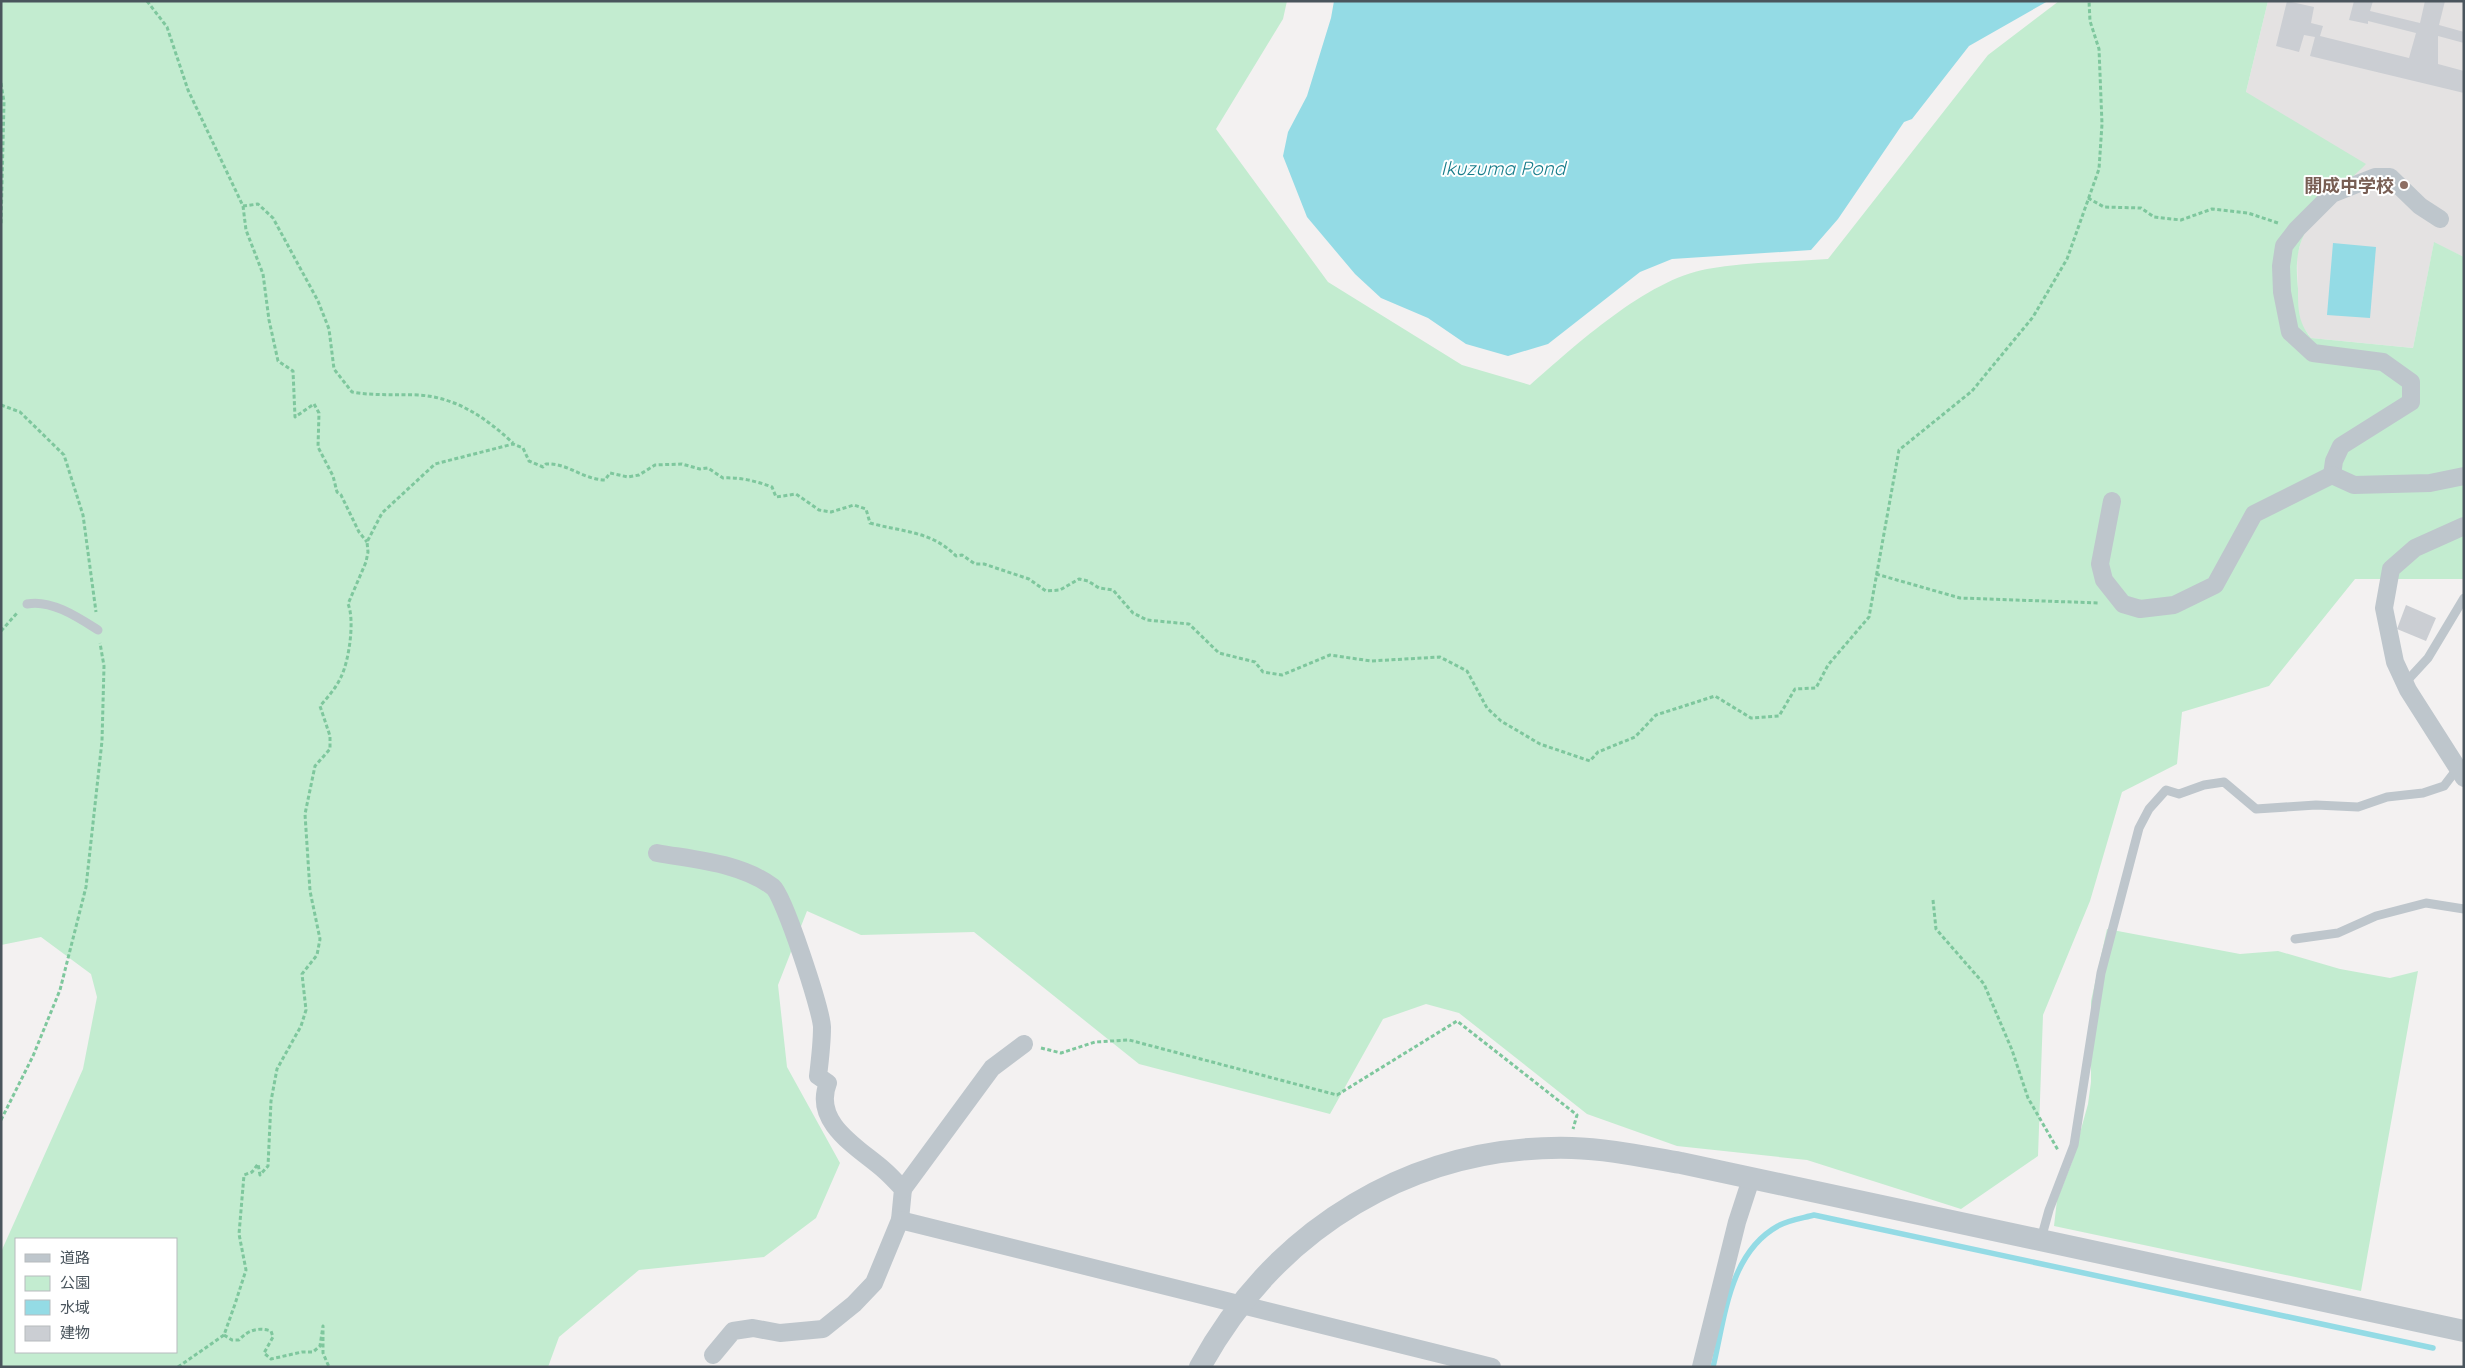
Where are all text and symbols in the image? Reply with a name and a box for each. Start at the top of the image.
water label: Ikuzuma Pond [1441,156,1568,180]
place label: 開成中学校 [2304,174,2394,197]
marker: 開成中学校 [2398,179,2410,191]
legend [15,1238,178,1353]
text: 道路 [60,1248,90,1267]
text: 公園 [60,1273,90,1292]
text: 水域 [60,1298,90,1317]
text: 建物 [60,1323,90,1342]

